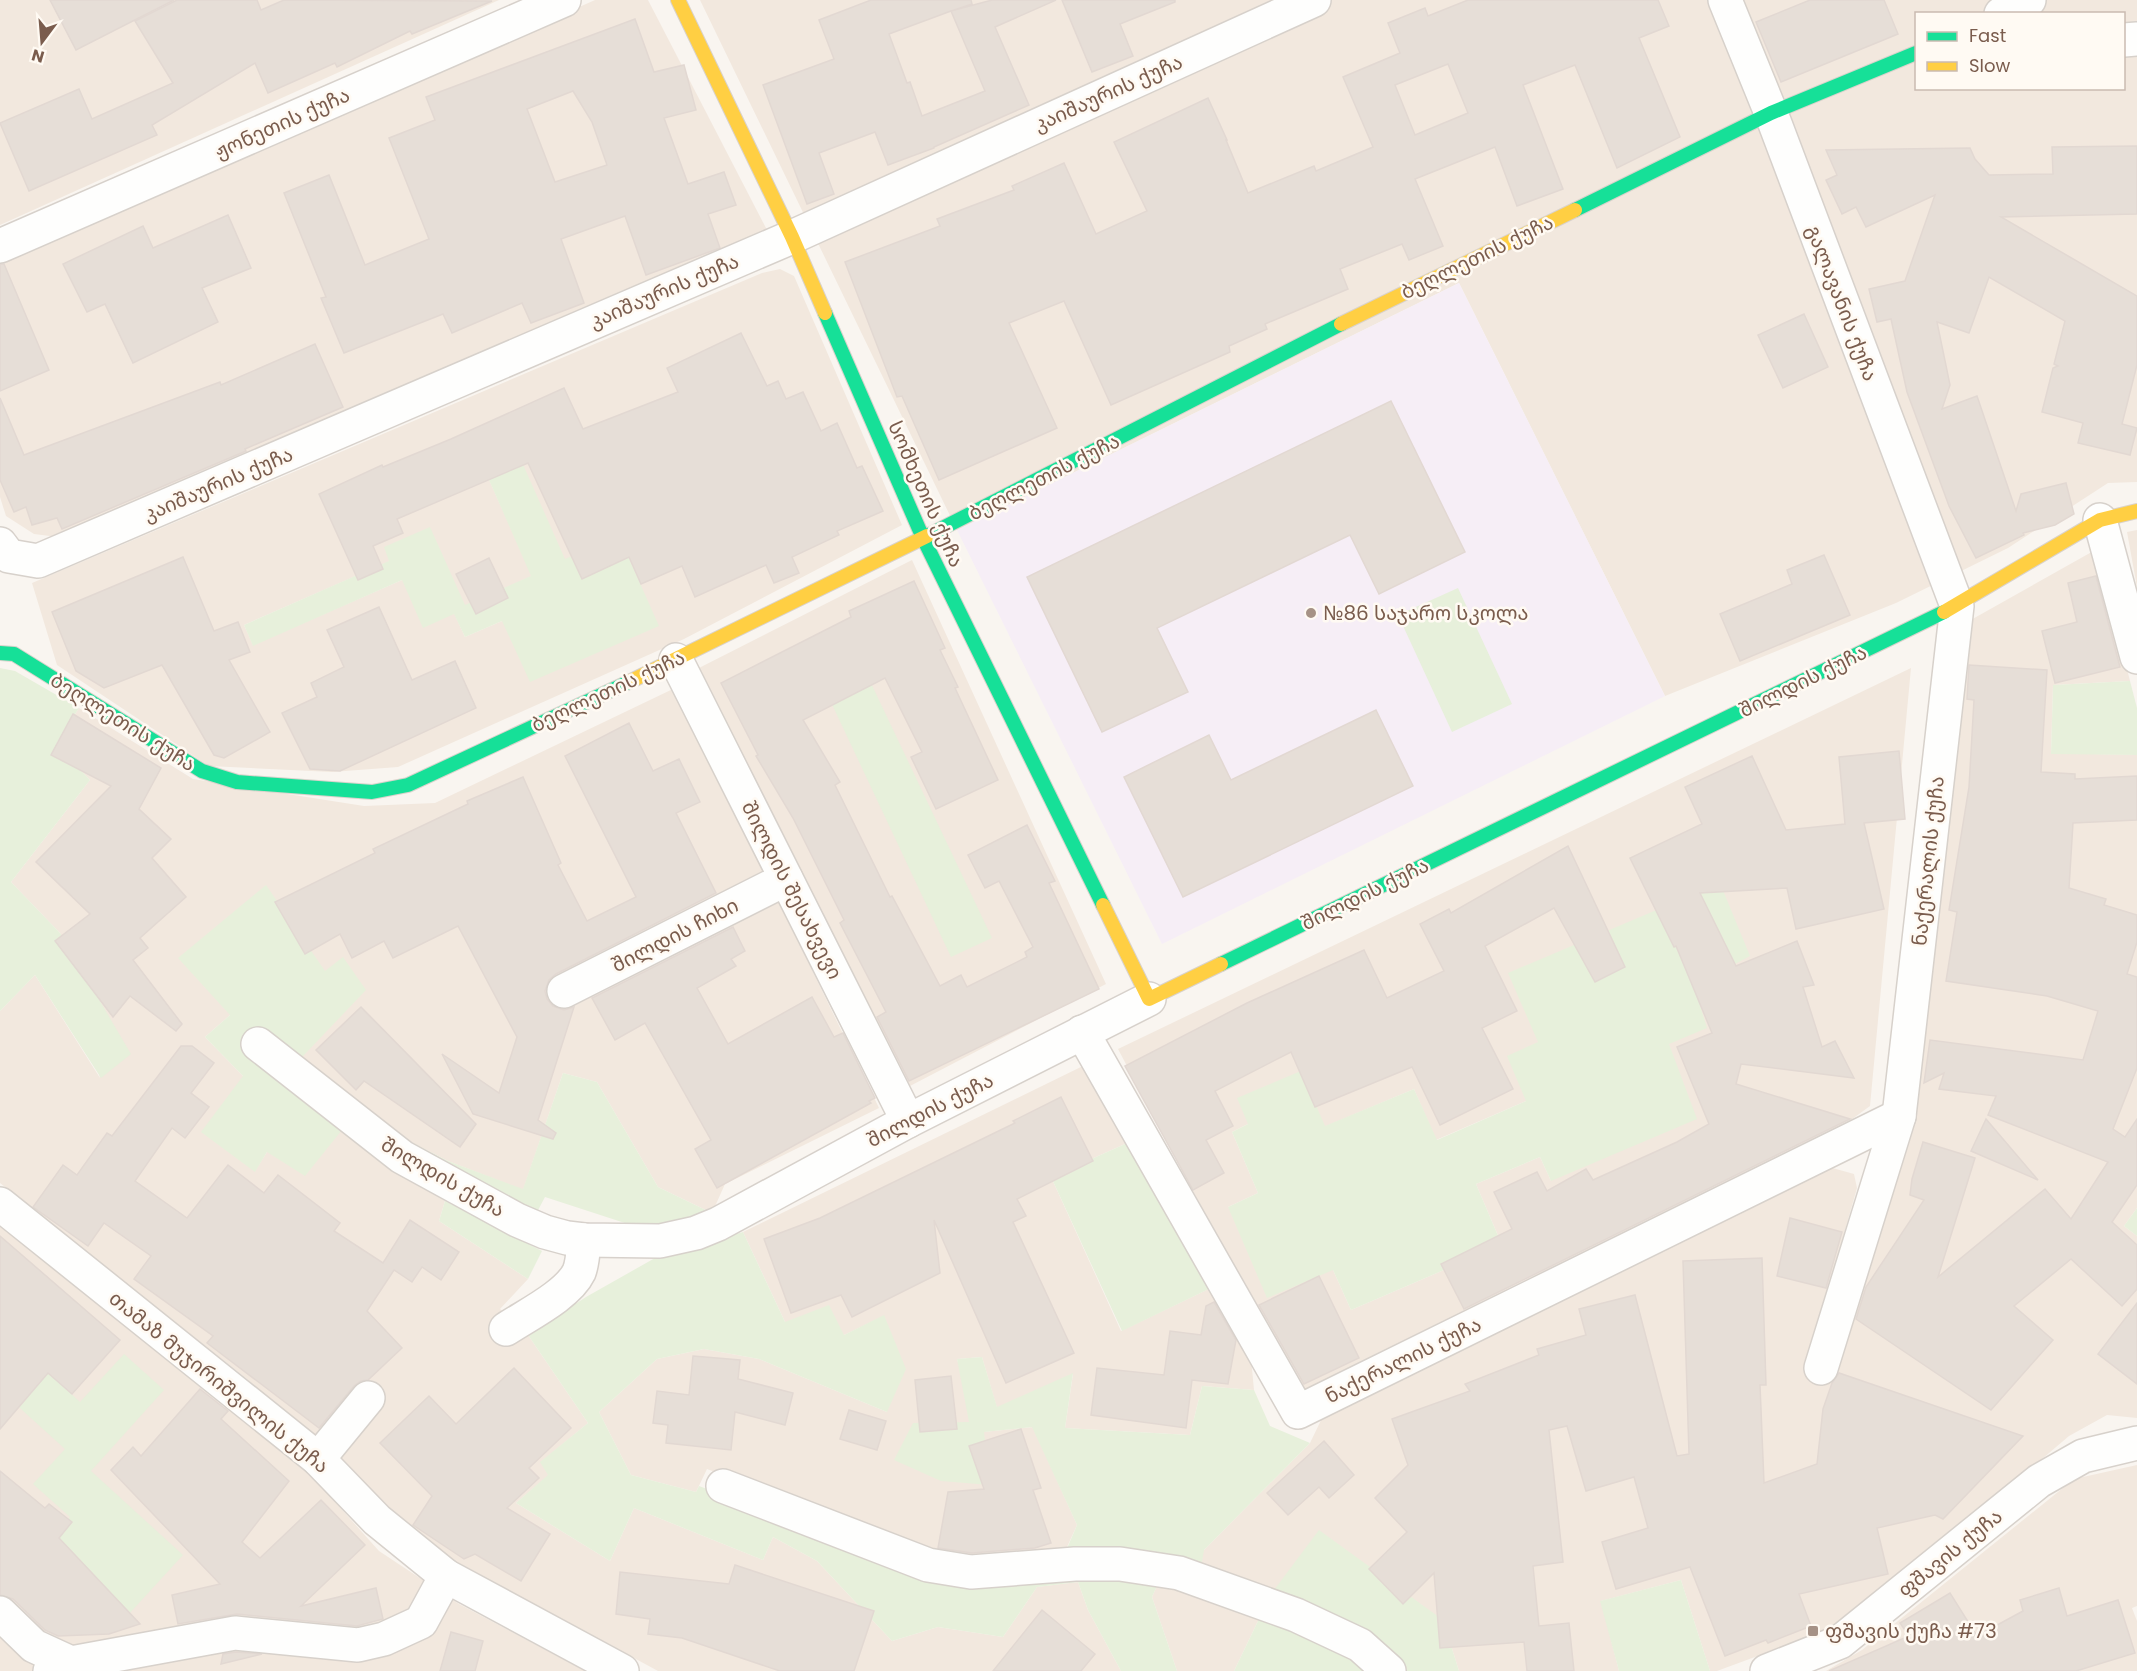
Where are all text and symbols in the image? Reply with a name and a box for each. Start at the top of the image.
north arrow [12,12,72,72]
legend [1915,12,2125,90]
text: Fast [1969,23,2006,48]
text: N [29,43,47,69]
street label: კაიშაურის ქუჩა [1029,48,1187,138]
text: Slow [1969,53,2011,78]
street label: ჟონეთის ქუჩა [210,81,354,165]
street label: ბეღლეთის ქუჩა [1396,208,1558,306]
street label: გალავანის ქუჩა [1799,221,1885,385]
street label: კაიშაურის ქუჩა [585,247,743,335]
street label: სომხეთის ქუჩა [881,416,971,572]
street label: ბეღლეთის ქუჩა [964,427,1124,527]
street label: კაიშაურის ქუჩა [139,440,297,528]
place label: №86 საჯარო სკოლა [1323,599,1529,627]
marker: №86 საჯარო სკოლა [1304,606,1318,620]
street label: შილდის ქუჩა [1735,638,1871,724]
street label: ბეღლეთის ქუჩა [527,643,689,739]
street label: ბეღლეთის ქუჩა [45,666,201,778]
street label: ნაქერალის ქუჩა [1905,775,1951,947]
street label: შილდის შესახვევი [735,796,849,984]
street label: შილდის ქუჩა [1297,851,1433,937]
street label: შილდის ჩიხი [607,891,743,979]
street label: შილდის ქუჩა [862,1066,998,1154]
street label: შილდის ქუჩა [376,1130,510,1224]
street label: თამაზ მუჯირიშვილის ქუჩა [103,1284,335,1480]
street label: ნაქერალის ქუჩა [1320,1310,1486,1410]
street label: ფშავის ქუჩა [1892,1502,2008,1604]
place label: ფშავის ქუჩა #73 [1825,1617,1997,1645]
marker: ფშავის ქუჩა #73 [1806,1624,1820,1638]

